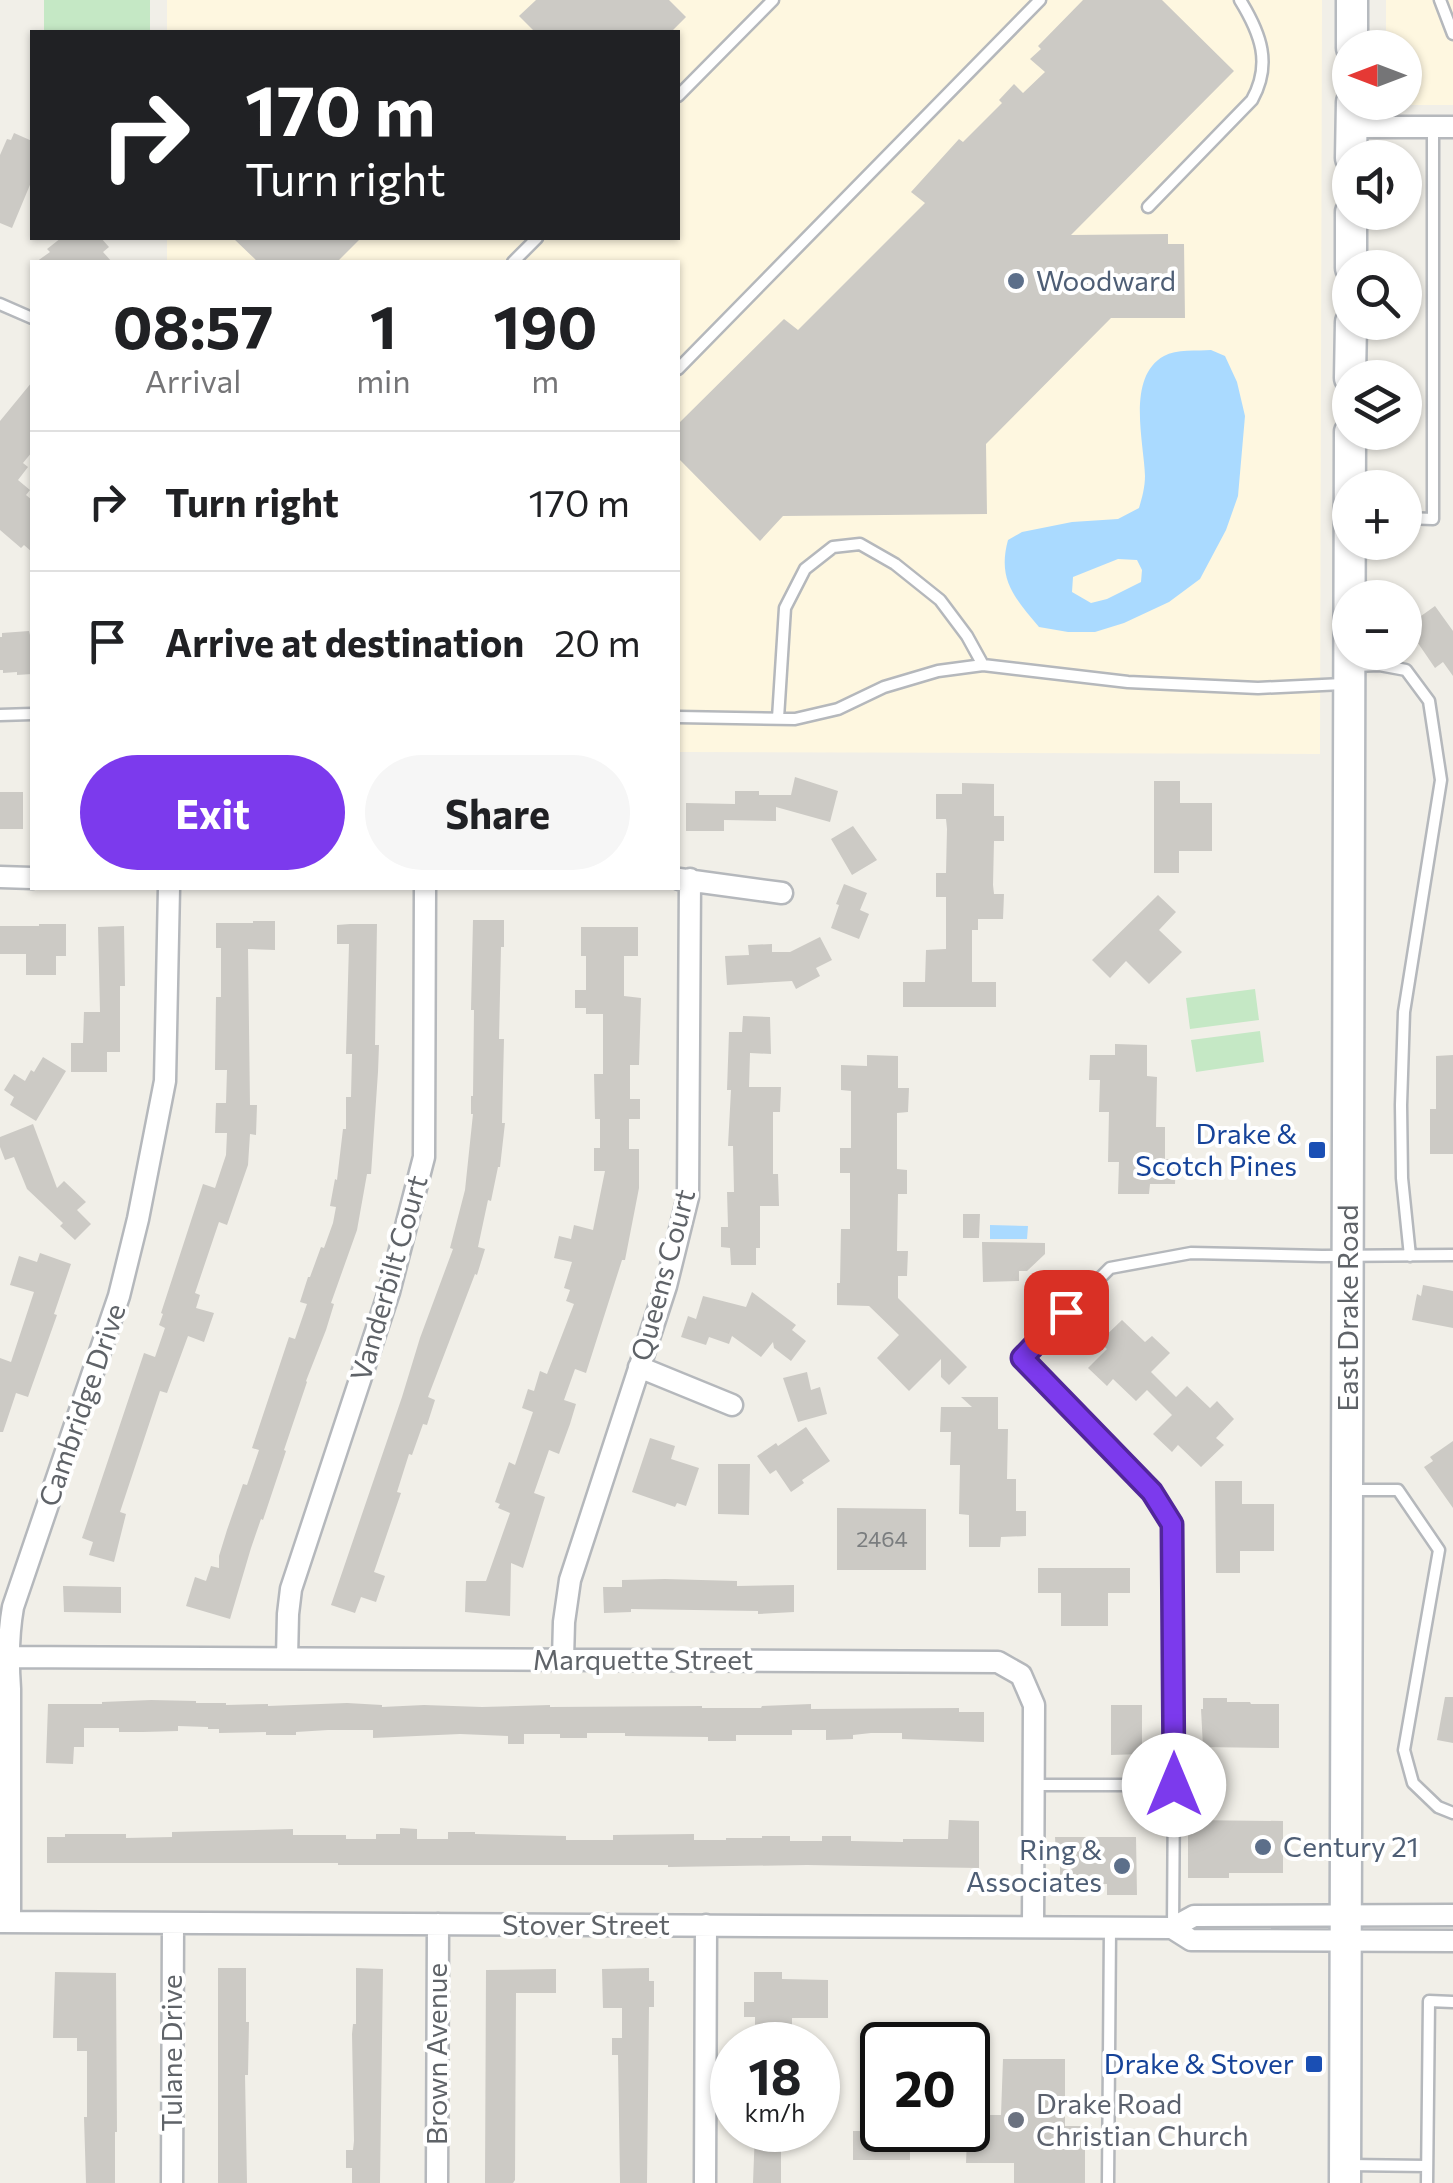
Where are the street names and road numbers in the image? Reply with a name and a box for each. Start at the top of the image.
street label: Vanderbilt Court [342,1171,434,1385]
street label: Queens Court [623,1185,701,1364]
street label: East Drake Road [1330,1205,1364,1412]
street label: Cambridge Drive [30,1299,132,1510]
street label: Marquette Street [533,1642,753,1676]
street label: Stover Street [502,1907,670,1941]
street label: Brown Avenue [419,1963,453,2145]
street label: Tulane Drive [154,1975,188,2131]

